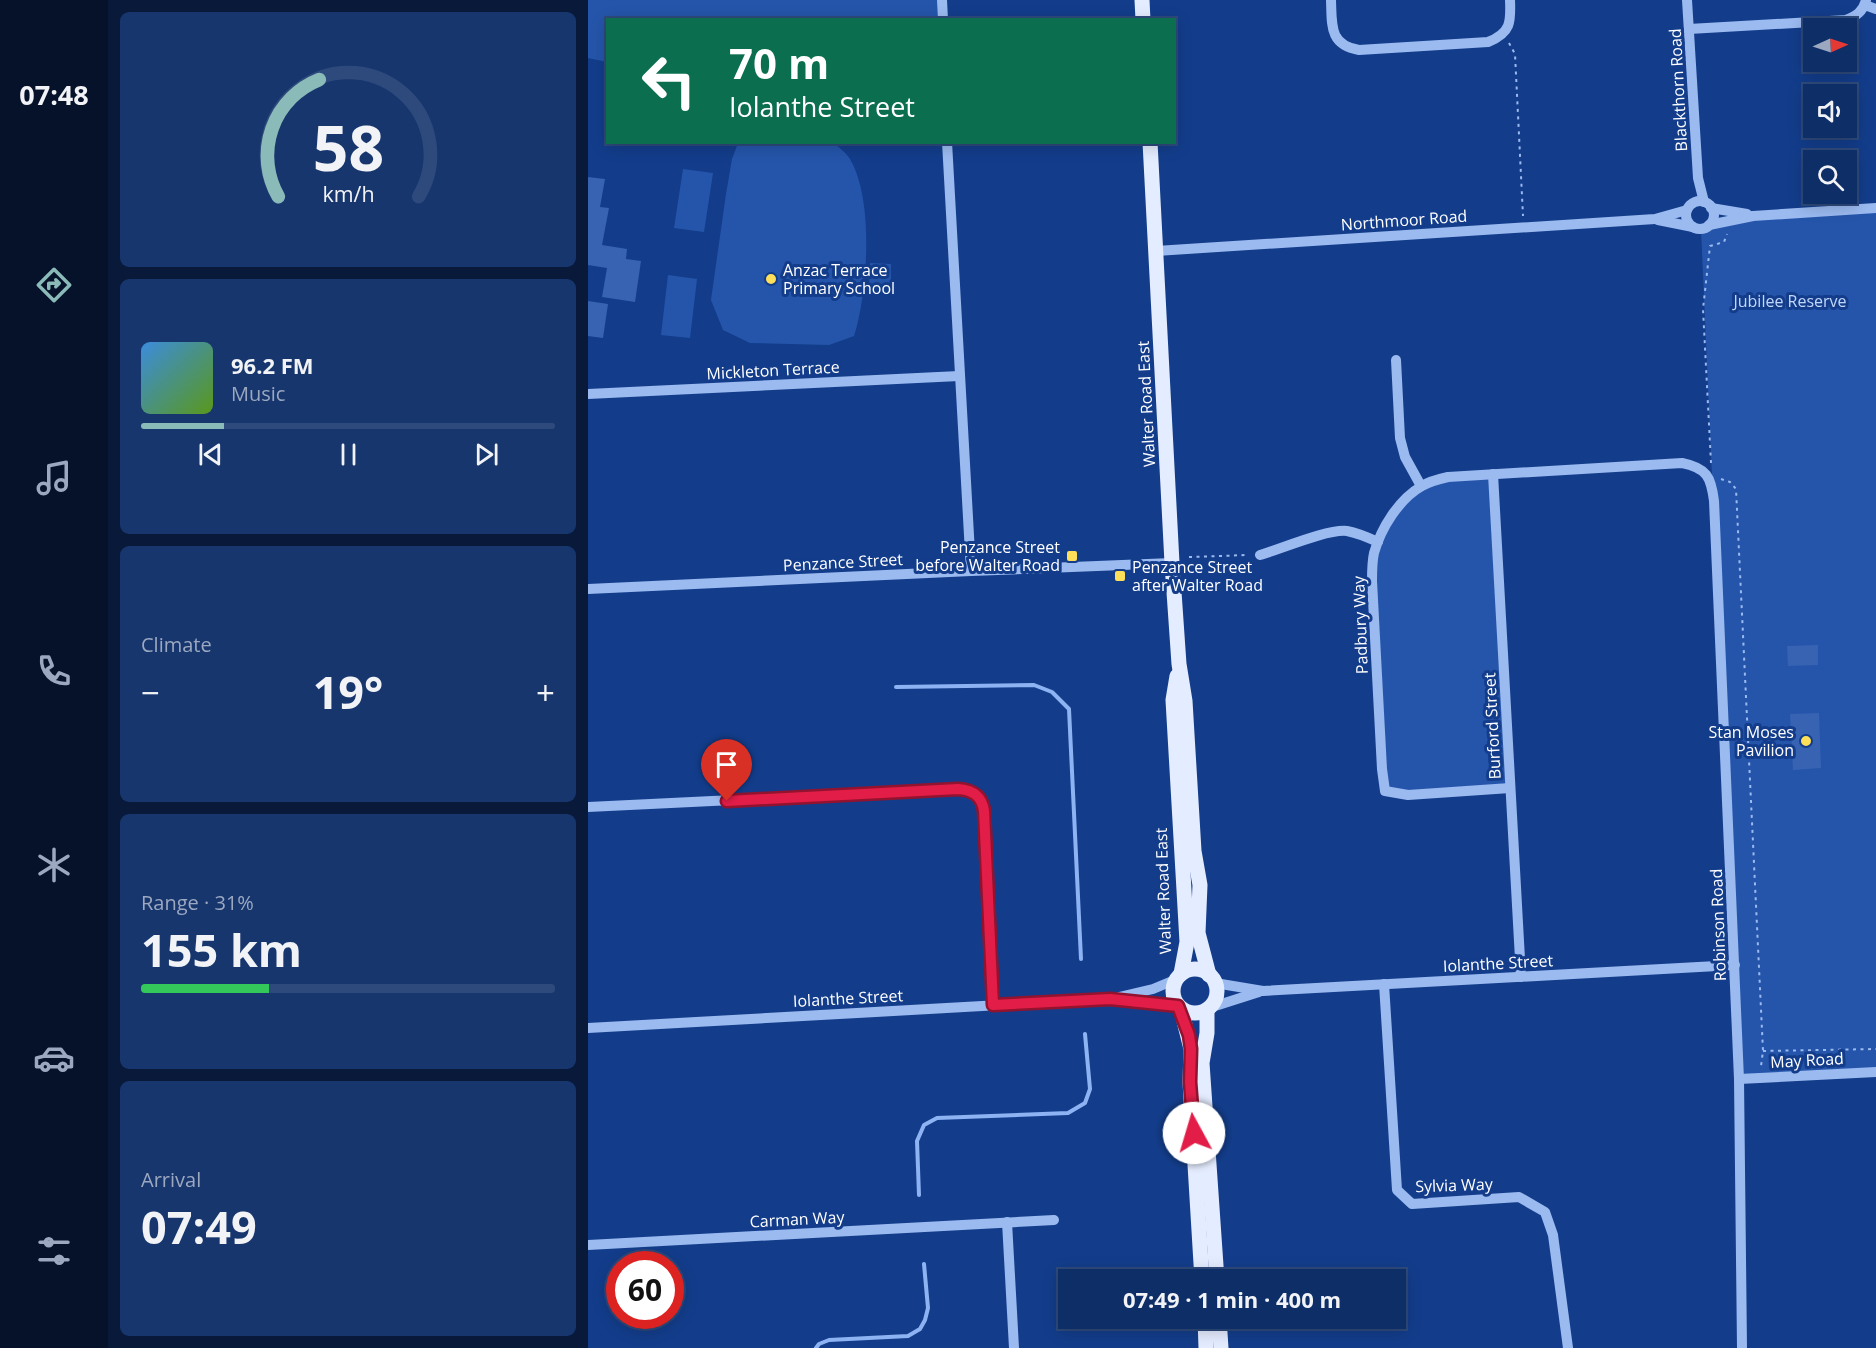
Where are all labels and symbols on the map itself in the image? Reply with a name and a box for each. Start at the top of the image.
north arrow [1803,18,1857,72]
street label: Blackthorn Road [1664,28,1692,152]
street label: Northmoor Road [1340,205,1468,235]
place label: Anzac Terrace Primary School [783,259,895,299]
marker: Anzac Terrace Primary School [764,272,778,286]
park label: Jubilee Reserve [1731,290,1847,312]
street label: Walter Road East [1132,340,1160,468]
street label: Mickleton Terrace [706,356,840,384]
place label: Penzance Street before Walter Road [915,536,1060,576]
street label: Penzance Street [782,548,904,576]
marker: Penzance Street before Walter Road [1065,549,1079,563]
place label: Penzance Street after Walter Road [1132,556,1263,596]
marker: Penzance Street after Walter Road [1113,569,1127,583]
street label: Padbury Way [1347,575,1373,675]
street label: Burford Street [1478,672,1506,780]
place label: Stan Moses Pavilion [1708,721,1794,761]
marker: Stan Moses Pavilion [1799,734,1813,748]
pin [701,739,752,801]
street label: Walter Road East [1150,827,1176,955]
street label: Robinson Road [1705,868,1731,982]
street label: Iolanthe Street [1442,949,1554,977]
street label: Iolanthe Street [792,984,904,1012]
street label: May Road [1770,1047,1844,1073]
position arrow [1162,1101,1226,1165]
street label: Sylvia Way [1415,1173,1494,1197]
street label: Carman Way [749,1205,846,1232]
speed limit sign: 60 [606,1251,684,1329]

